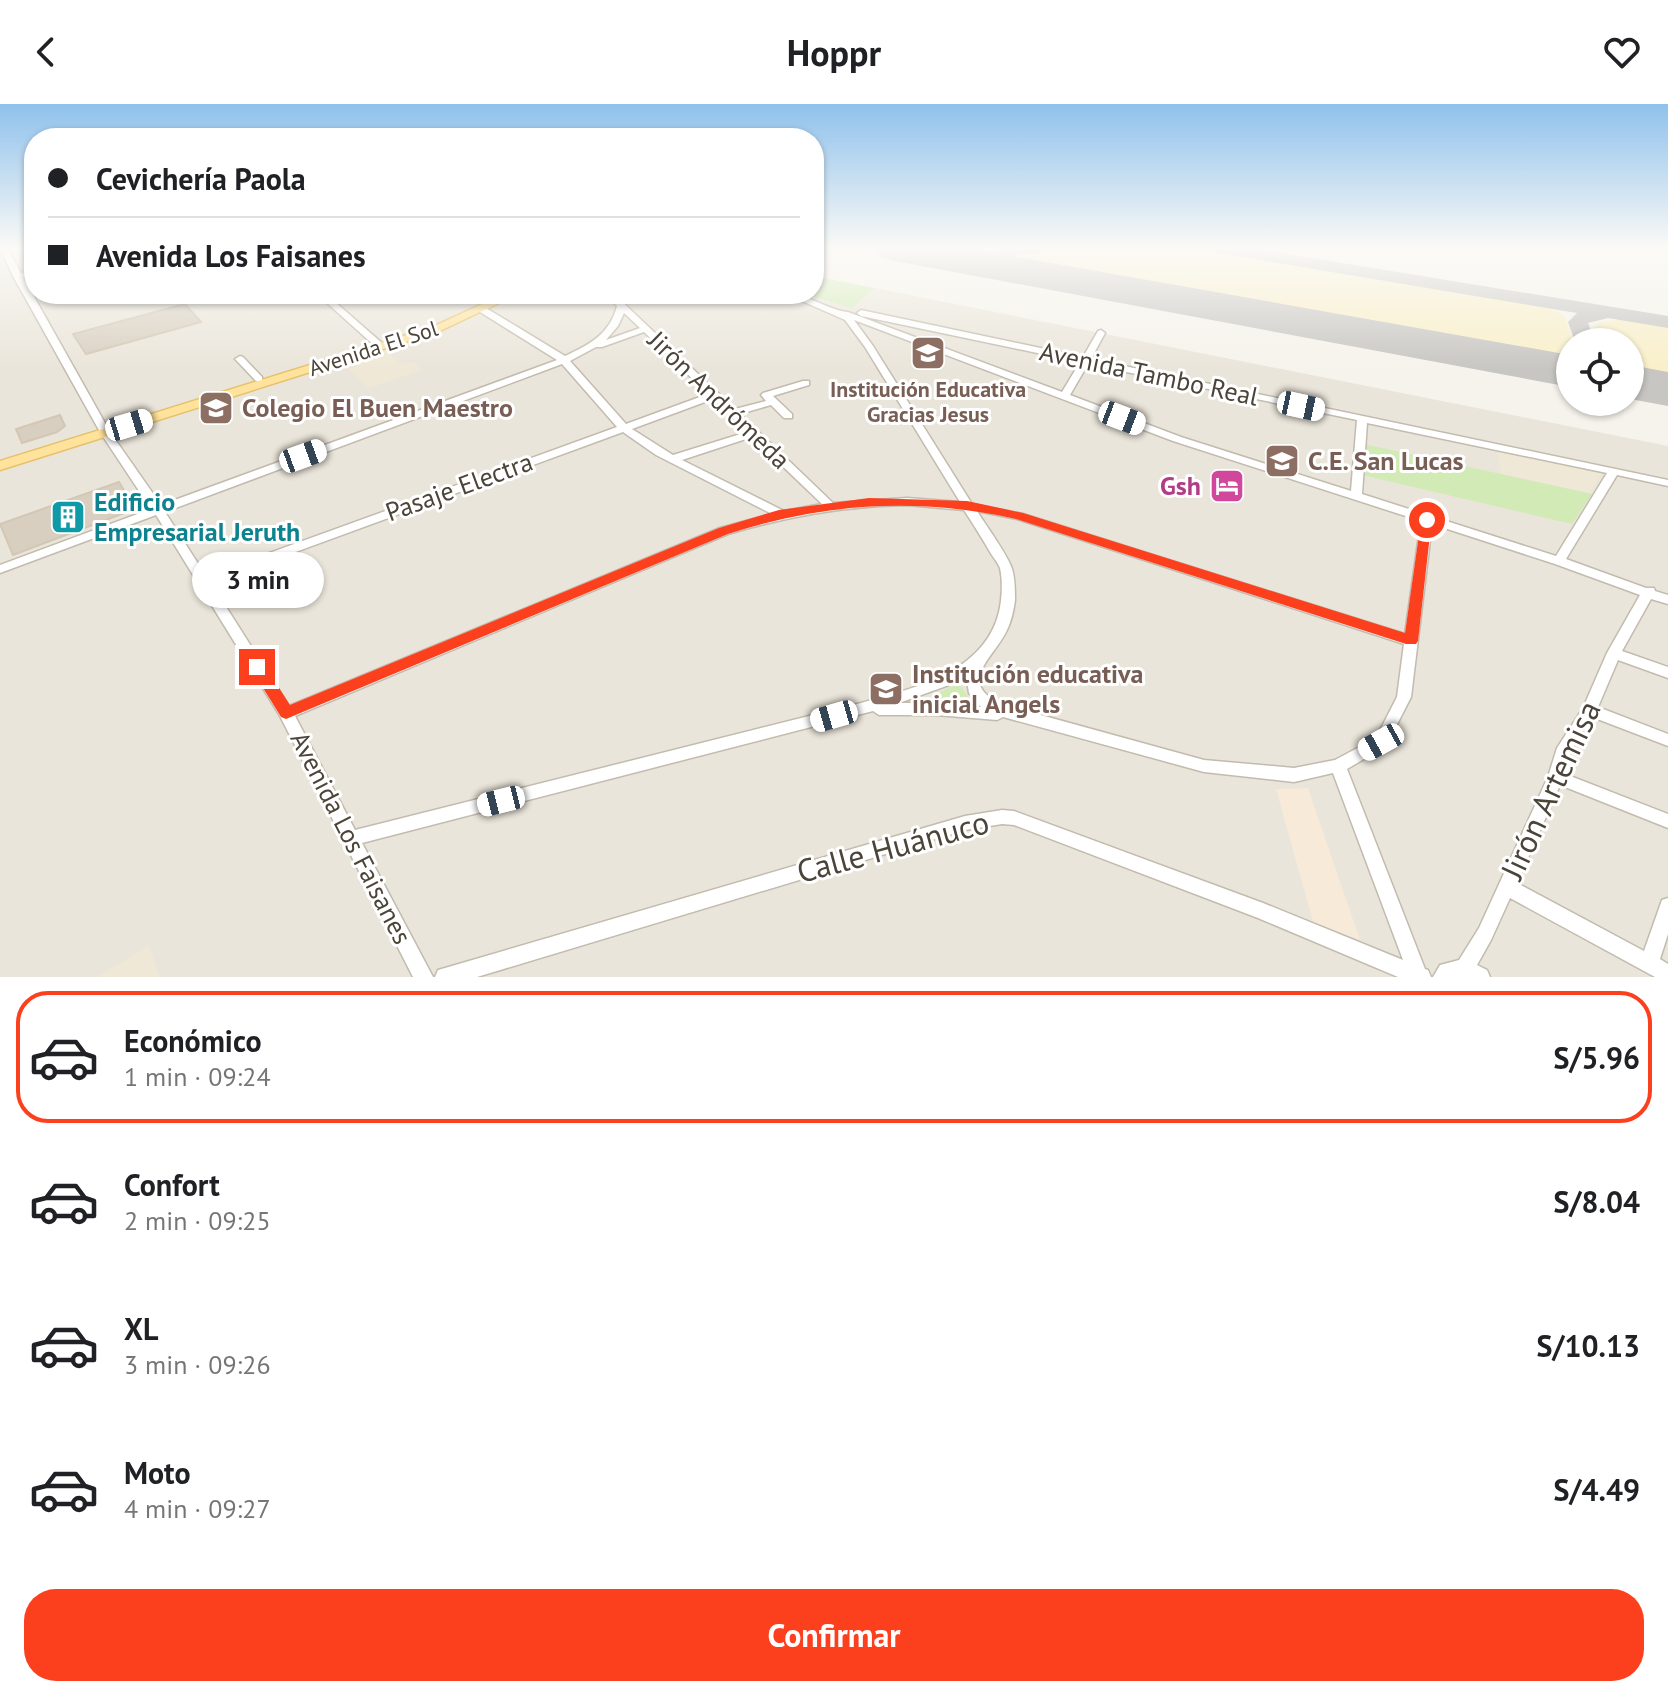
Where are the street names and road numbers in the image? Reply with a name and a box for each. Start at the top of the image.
street label: Avenida El Sol [305,314,442,382]
street label: Jirón Andrómeda [641,323,797,476]
street label: Avenida Tambo Real [1037,334,1262,413]
street label: Pasaje Electra [381,445,537,528]
street label: Jirón Artemisa [1490,694,1610,887]
street label: Avenida Los Faisanes [284,726,419,950]
street label: Calle Huánuco [792,800,993,892]

